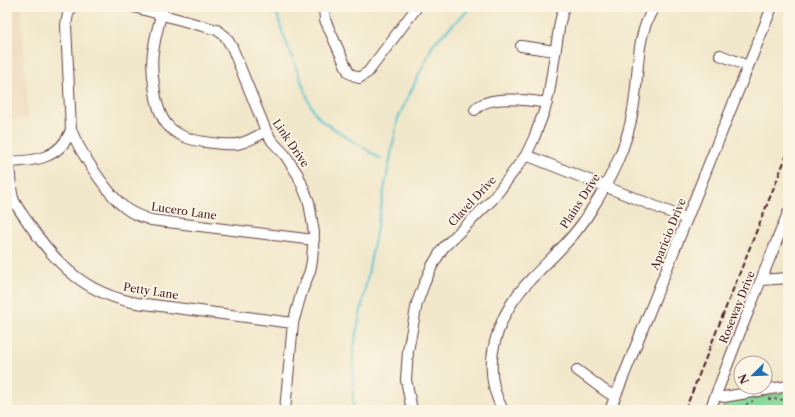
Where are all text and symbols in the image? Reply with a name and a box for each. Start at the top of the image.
street label: Link Drive [270,116,312,170]
street label: Plains Drive [557,171,603,231]
street label: Clavel Drive [445,173,499,229]
street label: Aparicio Drive [647,196,689,273]
street label: Lucero Lane [150,199,218,223]
street label: Roseway Drive [716,269,758,345]
street label: Petty Lane [122,280,180,302]
north arrow [733,355,773,395]
text: N [735,371,752,386]

